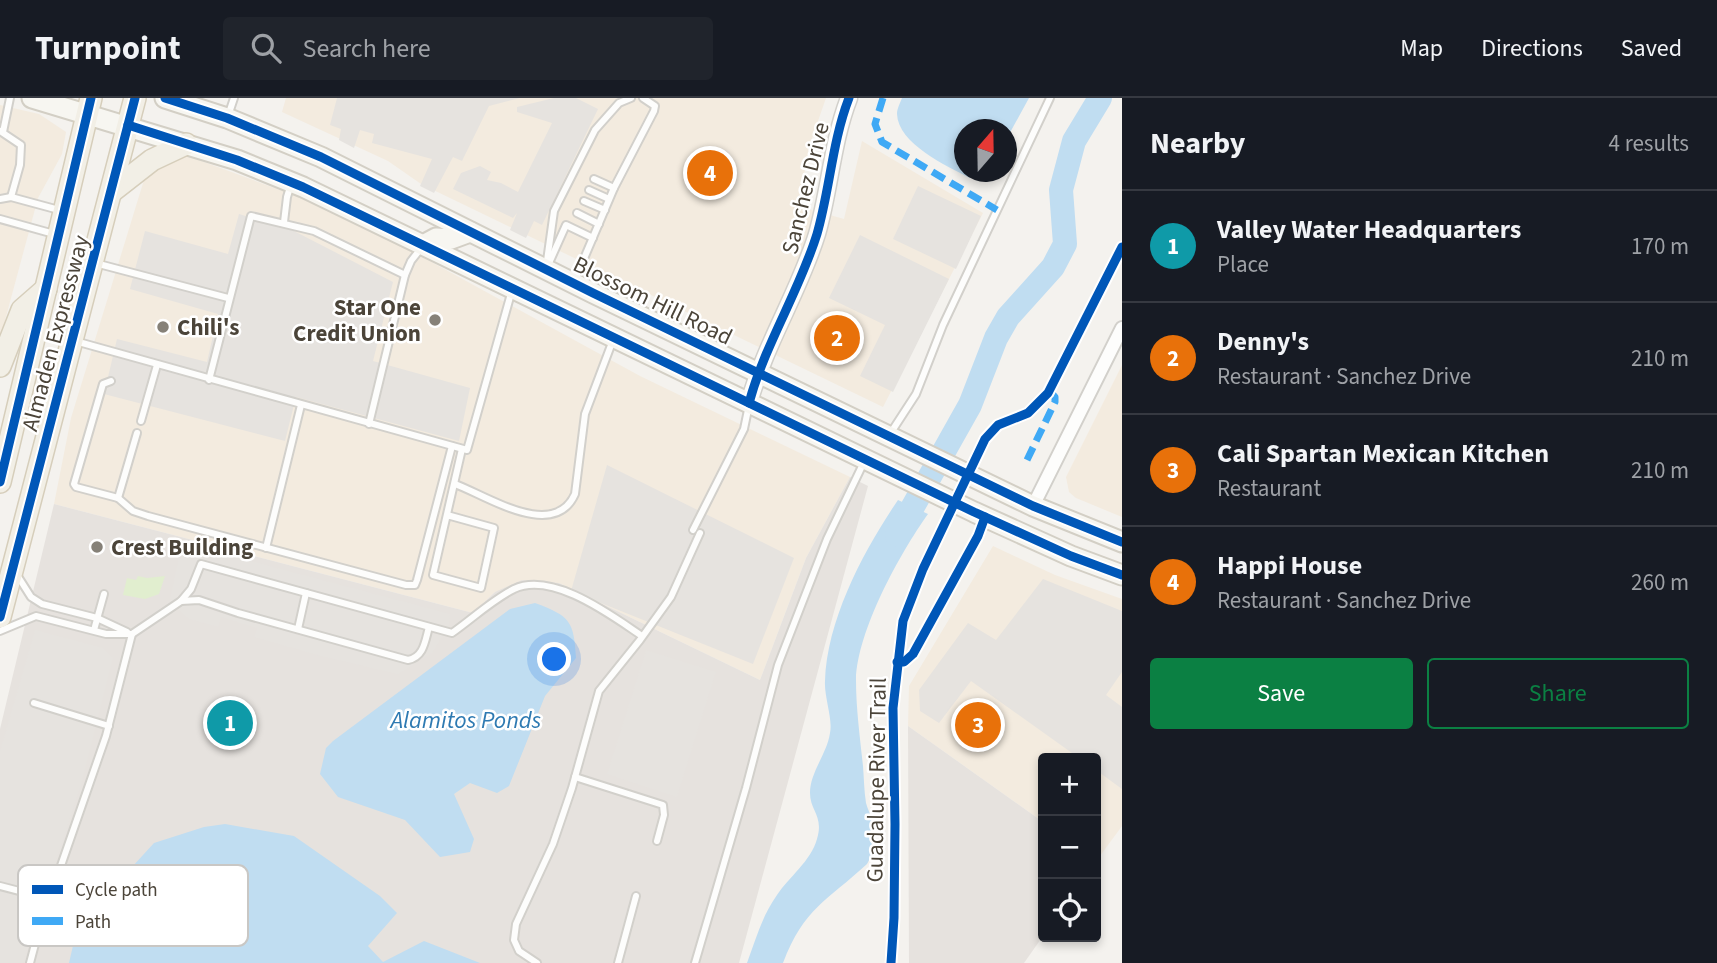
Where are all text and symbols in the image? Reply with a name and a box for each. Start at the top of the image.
search box [223,17,713,80]
text: Turnpoint [35,25,181,72]
icon: search [247,29,285,67]
text: Search here [303,30,431,67]
text: Map [1400,31,1443,66]
text: Directions [1481,31,1583,66]
text: Saved [1621,31,1682,66]
street label: Sanchez Drive [773,119,838,258]
north arrow [954,119,1017,182]
text: Nearby [1150,122,1245,165]
text: 4 results [1609,127,1689,160]
pin: 4 [687,147,733,199]
text: Valley Water Headquarters [1217,211,1521,248]
text: 1 [1167,230,1179,263]
text: 170 m [1631,230,1689,263]
street label: Almaden Expressway [13,231,98,435]
street label: Blossom Hill Road [568,248,738,353]
text: Place [1217,248,1269,281]
place label: Star One Credit Union [293,291,421,350]
place label: Chili's [177,311,239,344]
marker: Star One Credit Union [427,312,443,328]
pin: 2 [814,312,860,364]
marker: Chili's [155,319,171,335]
text: Denny's [1217,323,1309,360]
text: 2 [1167,342,1179,375]
text: 210 m [1631,342,1689,375]
text: Restaurant · Sanchez Drive [1217,360,1471,393]
text: Cali Spartan Mexican Kitchen [1217,435,1549,472]
text: 3 [1167,454,1179,487]
text: 210 m [1631,454,1689,487]
text: Restaurant [1217,472,1321,505]
place label: Crest Building [111,531,253,564]
marker: Crest Building [89,539,105,555]
text: Happi House [1217,547,1362,584]
text: 4 [1167,566,1179,599]
text: 260 m [1631,566,1689,599]
text: Restaurant · Sanchez Drive [1217,584,1471,617]
your location [537,642,571,676]
button: Save [1150,658,1413,729]
button: Share [1427,658,1689,729]
street label: Guadalupe River Trail [858,677,895,883]
pin: 1 [207,697,253,749]
pin: 3 [955,699,1001,751]
water label: Alamitos Ponds [389,703,542,738]
map controls [1038,753,1101,942]
button: + [1038,753,1101,816]
button: − [1038,816,1101,879]
legend [18,865,248,946]
text: Cycle path [75,877,157,904]
button: locate [1038,879,1101,942]
text: Path [75,909,111,936]

